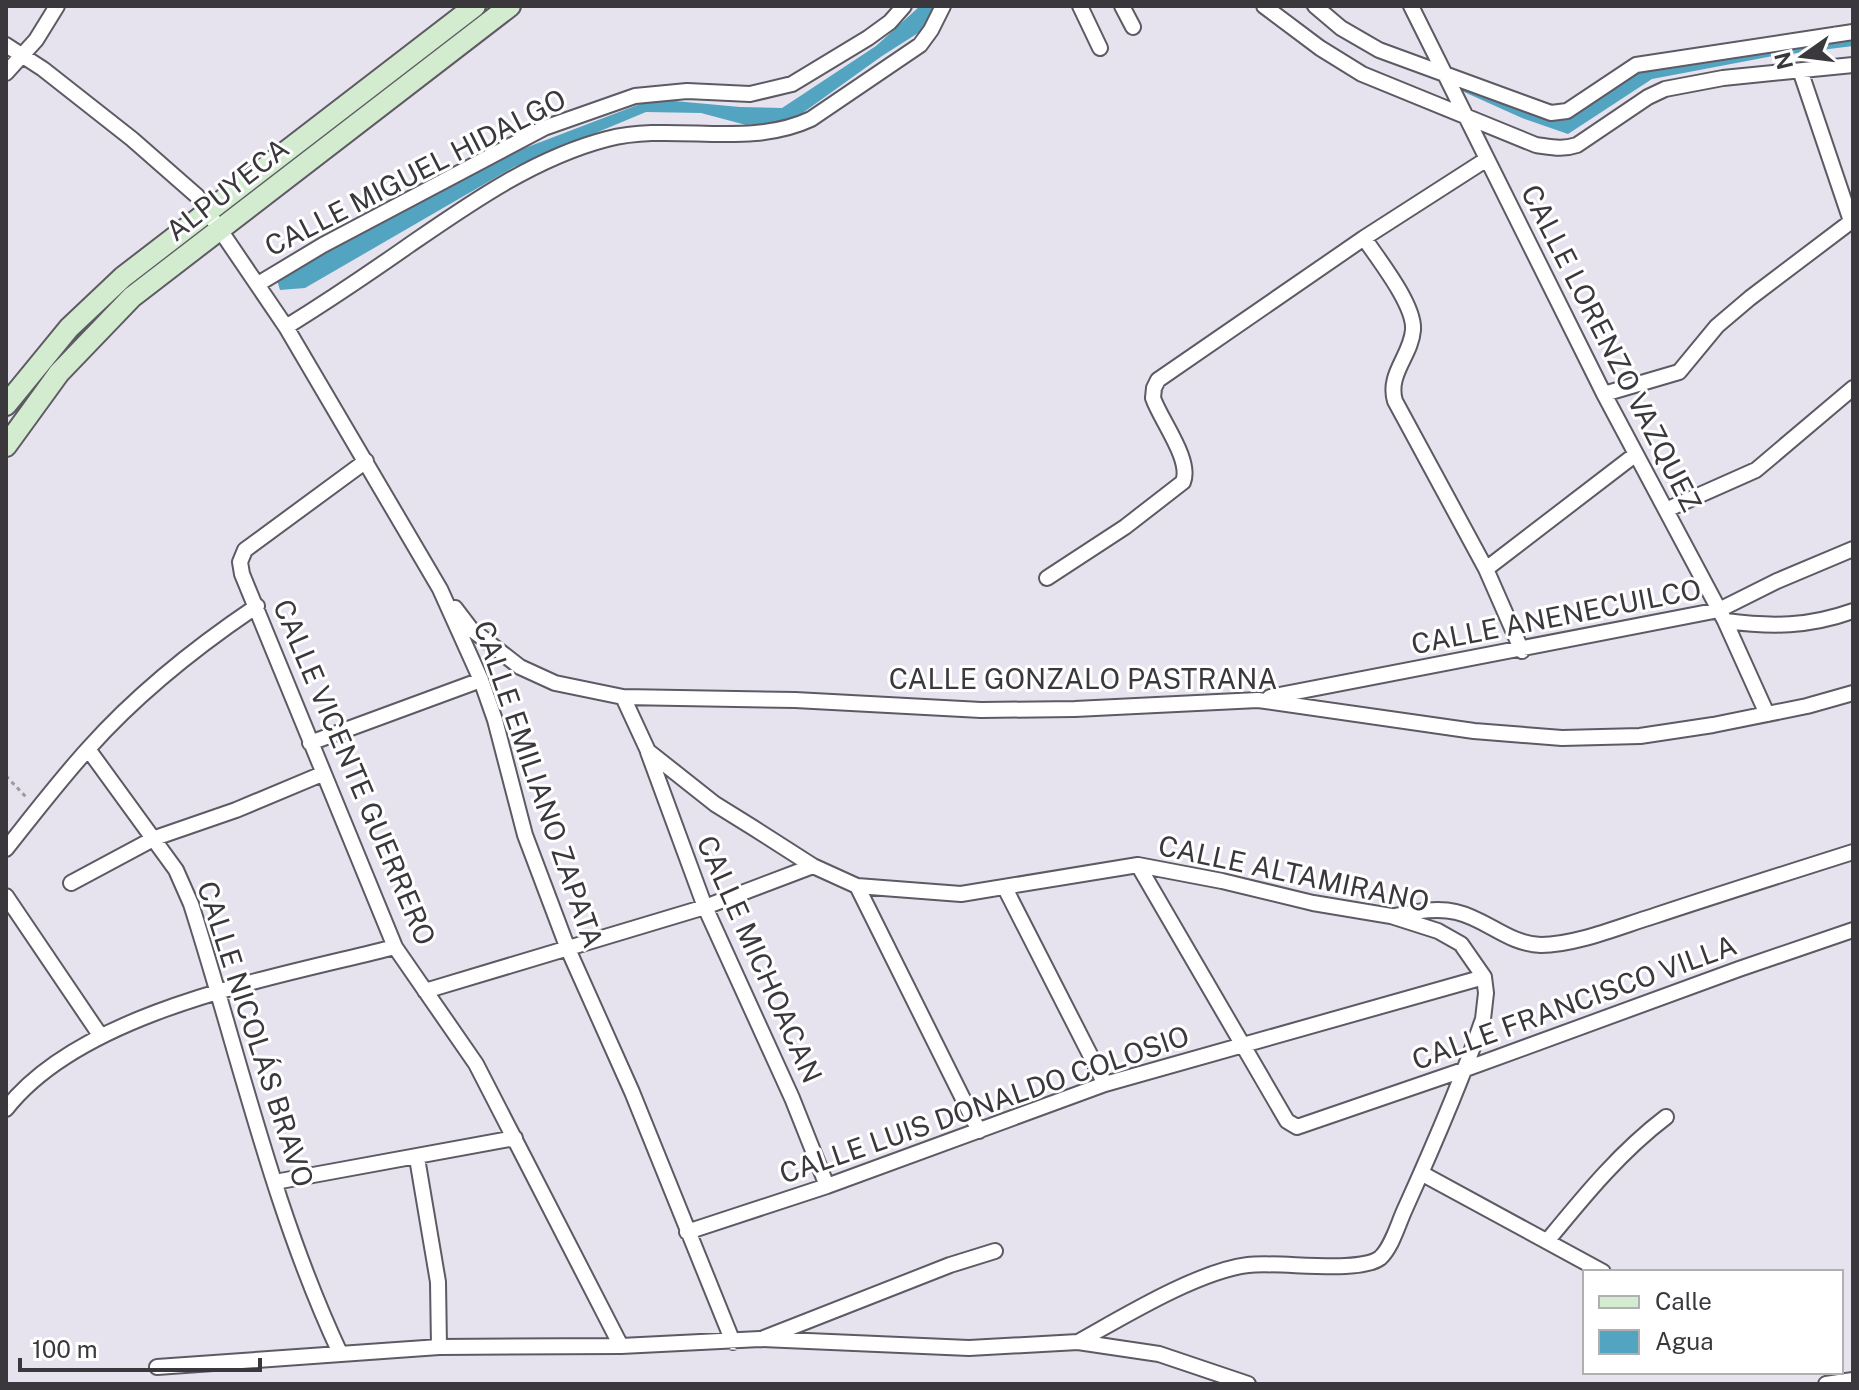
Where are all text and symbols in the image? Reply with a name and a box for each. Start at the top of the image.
north arrow [1763,16,1843,96]
text: N [1769,49,1798,72]
street label: CALLE MIGUEL HIDALGO [259,82,571,262]
street label: ALPUYECA [159,131,295,247]
street label: CALLE LORENZO VAZQUEZ [1515,179,1709,517]
street label: CALLE ANENECUILCO [1408,572,1704,660]
street label: CALLE VICENTE GUERRERO [267,594,443,950]
street label: CALLE EMILIANO ZAPATA [467,616,611,952]
street label: CALLE GONZALO PASTRANA [889,662,1277,695]
street label: CALLE ALTAMIRANO [1156,828,1432,918]
street label: CALLE MICHOACAN [691,830,829,1088]
street label: CALLE NICOLÁS BRAVO [191,877,321,1191]
street label: CALLE FRANCISCO VILLA [1407,928,1741,1076]
street label: CALLE LUIS DONALDO COLOSIO [775,1018,1193,1190]
legend [1583,1270,1843,1374]
text: Calle [1655,1287,1712,1315]
scale bar [20,1322,260,1372]
text: Agua [1655,1327,1713,1355]
text: 100 m [32,1335,98,1363]

